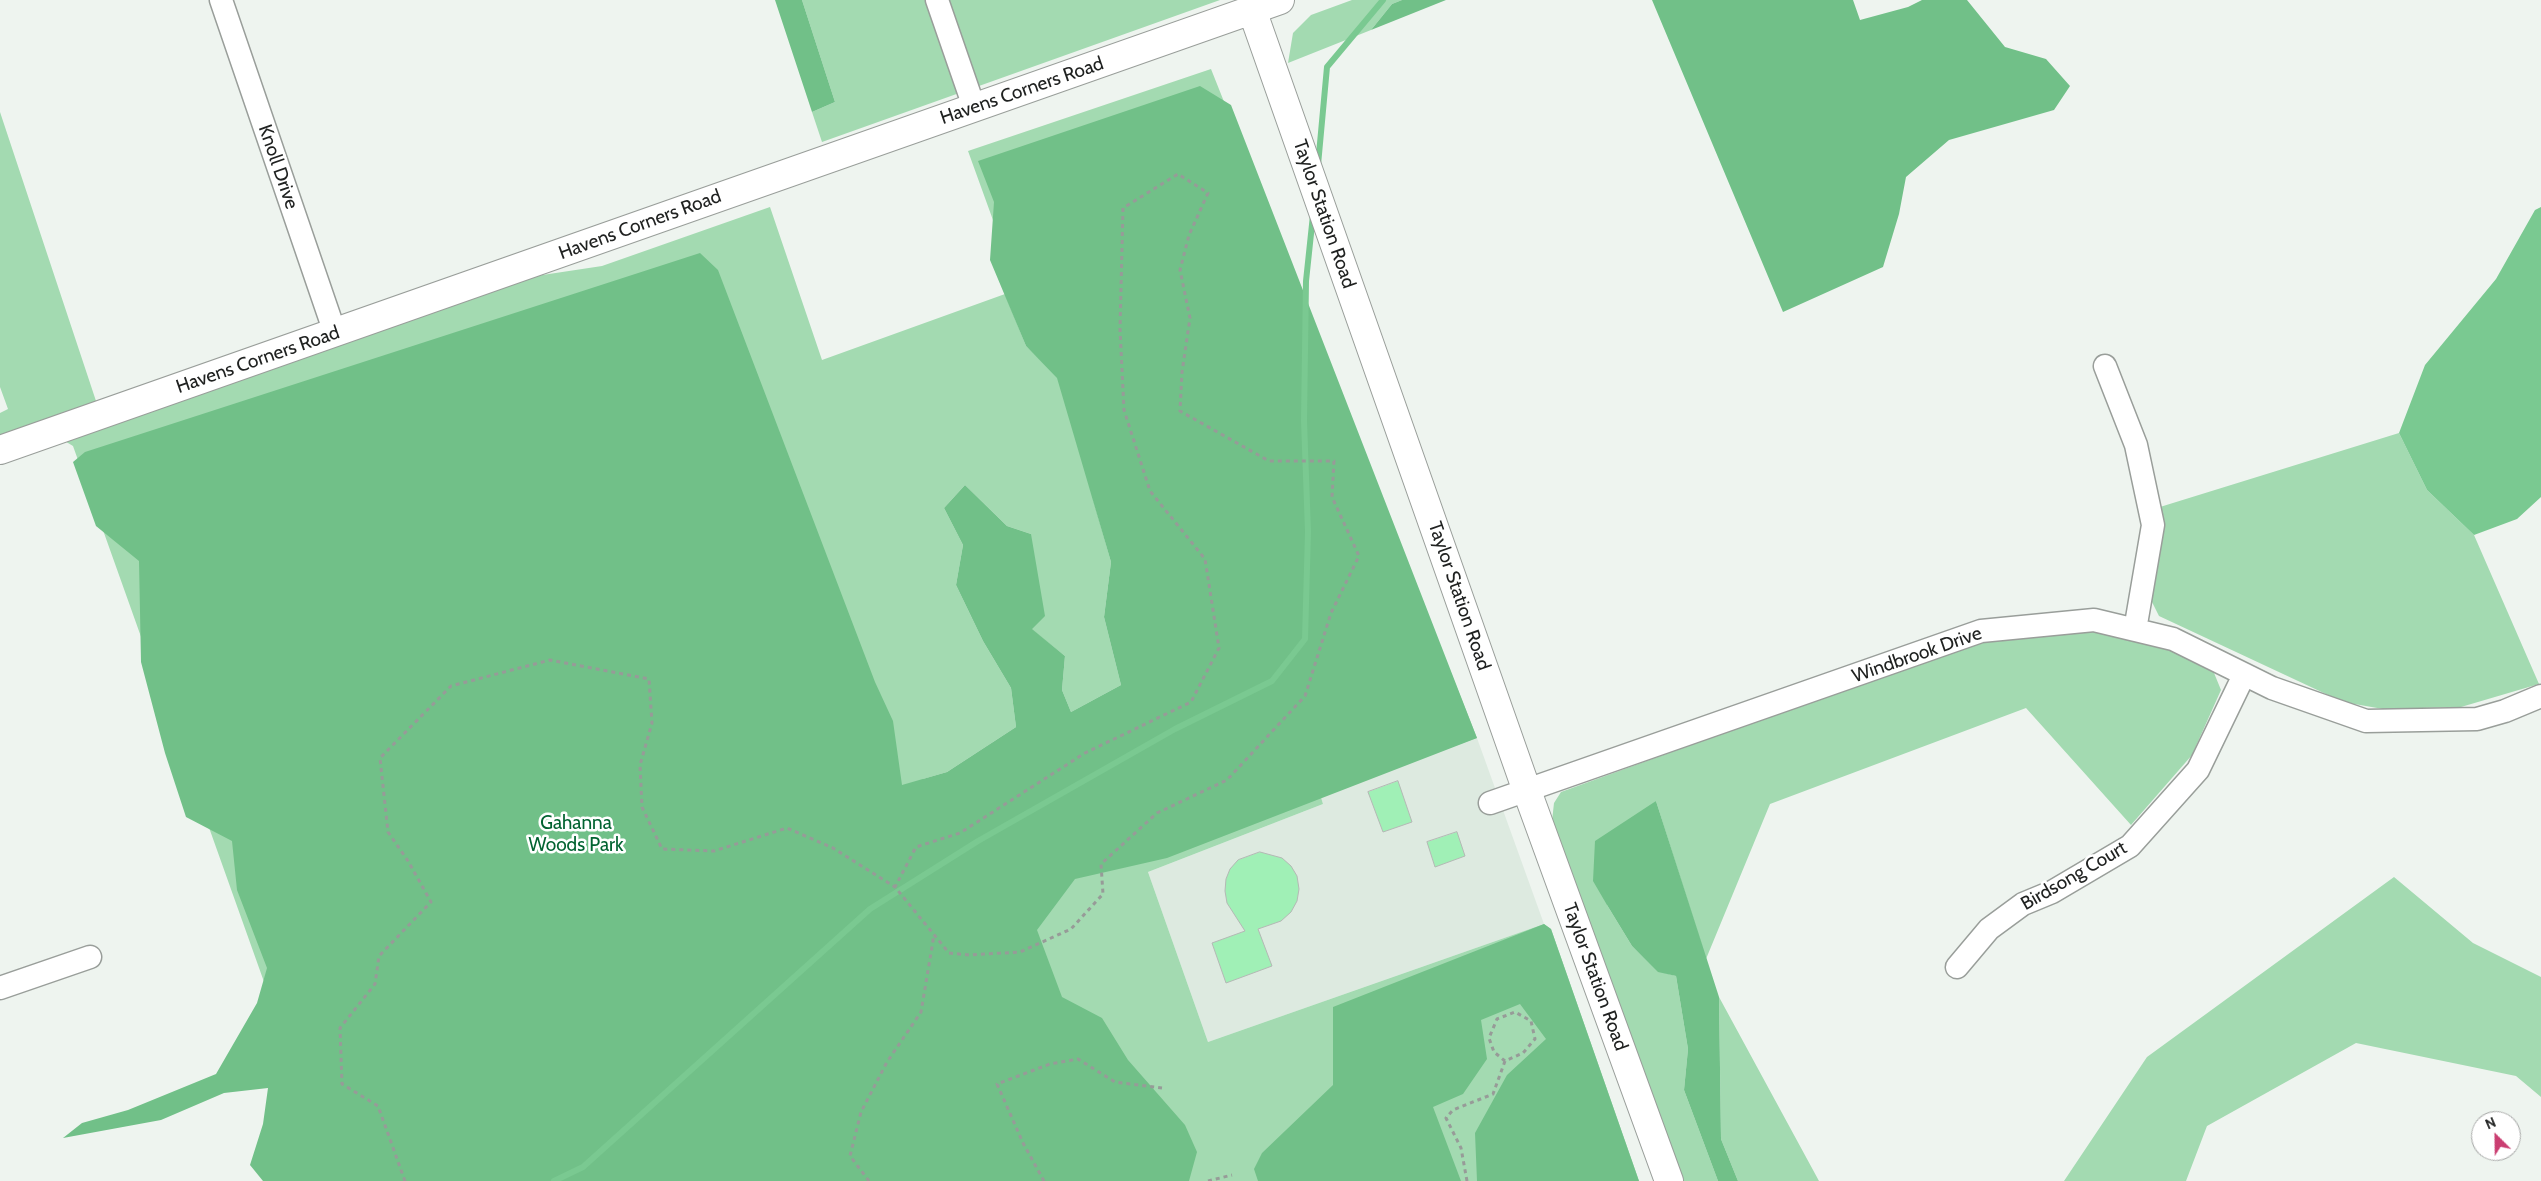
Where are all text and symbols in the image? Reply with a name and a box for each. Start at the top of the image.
street label: Havens Corners Road [937,52,1107,130]
street label: Knoll Drive [253,122,303,212]
street label: Taylor Station Road [1288,137,1360,291]
street label: Havens Corners Road [556,185,724,265]
street label: Havens Corners Road [173,321,343,399]
street label: Taylor Station Road [1423,519,1495,673]
street label: Windbrook Drive [1849,622,1985,688]
park label: Gahanna Woods Park [528,812,624,856]
street label: Birdsong Court [2017,837,2131,915]
street label: Taylor Station Road [1558,900,1632,1054]
north arrow [2471,1111,2521,1161]
text: N [2482,1113,2499,1133]

